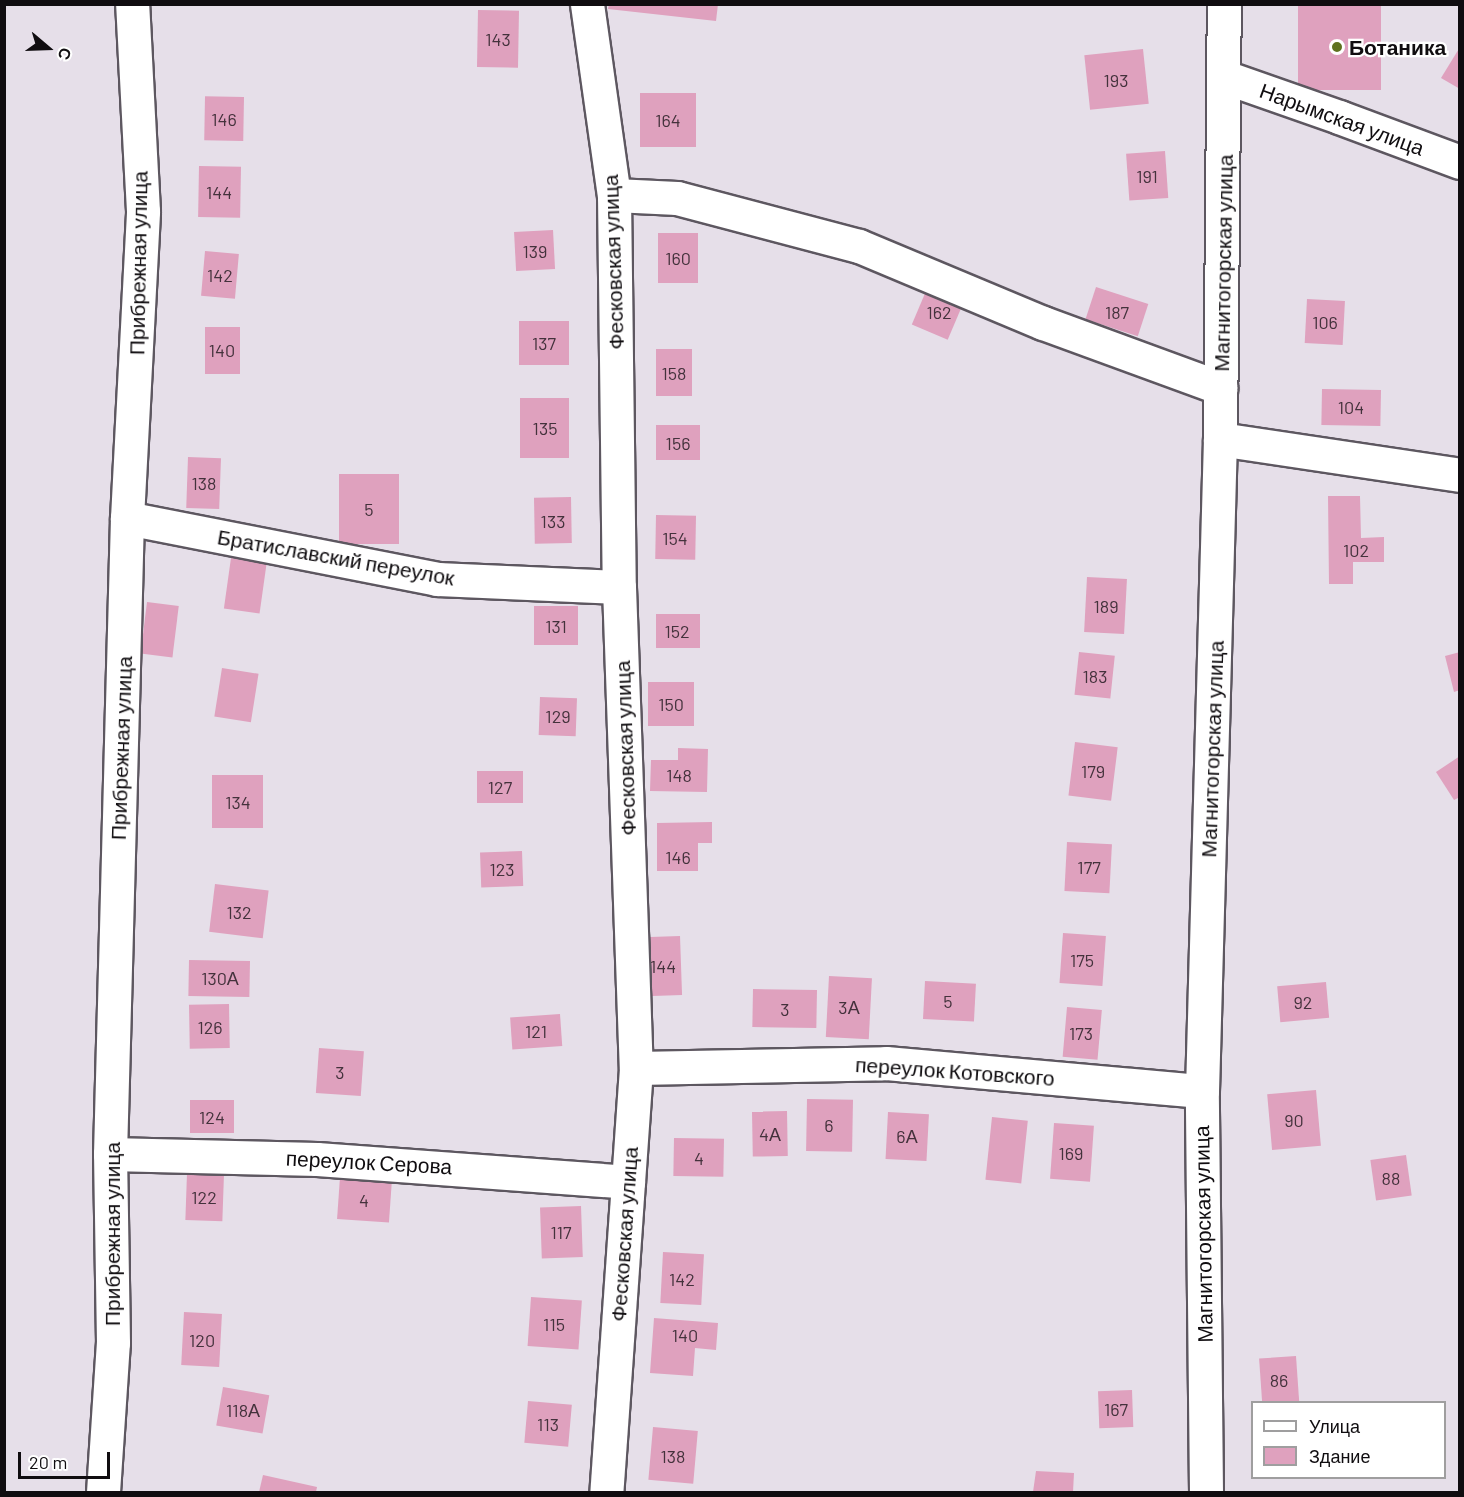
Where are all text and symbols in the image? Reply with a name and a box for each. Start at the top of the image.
north arrow [18,18,78,78]
house number: 143 [485,28,511,50]
place label: Ботаника [1349,34,1446,60]
marker: Ботаника [1330,40,1344,54]
text: С [55,45,76,63]
house number: 193 [1104,69,1128,91]
street label: Нарымская улица [1256,78,1428,160]
house number: 146 [211,108,237,130]
house number: 164 [655,109,681,131]
street label: Магнитогорская улица [1209,154,1237,372]
house number: 191 [1136,165,1158,187]
street label: Прибрежная улица [124,171,152,355]
street label: Фесковская улица [597,174,629,350]
house number: 144 [206,181,232,203]
house number: 139 [523,240,547,262]
house number: 160 [665,247,691,269]
house number: 142 [207,264,233,286]
house number: 162 [926,301,952,323]
house number: 187 [1105,301,1129,323]
house number: 106 [1312,311,1338,333]
house number: 137 [532,332,556,354]
house number: 140 [209,339,235,361]
house number: 158 [662,362,686,384]
house number: 104 [1338,396,1364,418]
house number: 135 [533,417,557,439]
house number: 156 [666,432,690,454]
house number: 138 [192,472,216,494]
house number: 5 [364,498,374,520]
house number: 133 [541,510,565,532]
street label: Братиславский переулок [215,524,457,590]
house number: 154 [662,527,688,549]
house number: 102 [1343,539,1369,561]
house number: 189 [1093,595,1119,617]
house number: 131 [545,615,567,637]
house number: 152 [664,620,690,642]
street label: Магнитогорская улица [1196,640,1228,858]
street label: Прибрежная улица [105,655,137,841]
street label: Фесковская улица [609,660,641,836]
house number: 183 [1083,665,1107,687]
house number: 150 [658,693,684,715]
house number: 129 [545,705,571,727]
house number: 179 [1081,760,1105,782]
house number: 148 [666,764,692,786]
house number: 127 [488,776,512,798]
house number: 134 [225,791,251,813]
house number: 146 [665,846,691,868]
house number: 177 [1077,856,1101,878]
house number: 123 [489,858,515,880]
house number: 132 [226,901,252,923]
house number: 175 [1070,949,1094,971]
house number: 144 [650,955,676,977]
house number: 130А [201,967,239,989]
house number: 5 [943,990,953,1012]
house number: 92 [1293,991,1313,1013]
house number: 3А [838,996,860,1018]
house number: 3 [780,998,790,1020]
house number: 126 [197,1016,223,1038]
house number: 121 [525,1020,547,1042]
house number: 173 [1069,1022,1093,1044]
street label: переулок Котовского [855,1051,1055,1091]
house number: 3 [335,1061,345,1083]
house number: 124 [199,1106,225,1128]
house number: 90 [1284,1109,1304,1131]
house number: 6 [824,1114,834,1136]
house number: 4А [759,1123,781,1145]
house number: 6А [896,1125,918,1147]
street label: Магнитогорская улица [1189,1125,1217,1343]
street label: Прибрежная улица [99,1142,125,1326]
house number: 169 [1059,1142,1083,1164]
street label: переулок Серова [285,1145,453,1179]
street label: Фесковская улица [605,1146,643,1322]
house number: 4 [694,1147,704,1169]
house number: 88 [1382,1167,1400,1189]
house number: 122 [191,1186,217,1208]
house number: 4 [359,1189,369,1211]
house number: 117 [550,1221,572,1243]
house number: 142 [669,1268,695,1290]
house number: 115 [543,1313,565,1335]
house number: 140 [672,1324,698,1346]
house number: 120 [189,1329,215,1351]
house number: 86 [1270,1369,1288,1391]
house number: 167 [1104,1398,1128,1420]
house number: 118А [226,1399,260,1421]
legend [1251,1401,1446,1479]
house number: 113 [537,1413,559,1435]
text: Улица [1309,1415,1360,1437]
scale bar [21,1440,112,1478]
house number: 138 [661,1445,685,1467]
text: Здание [1309,1445,1370,1467]
text: 20 m [29,1451,67,1473]

